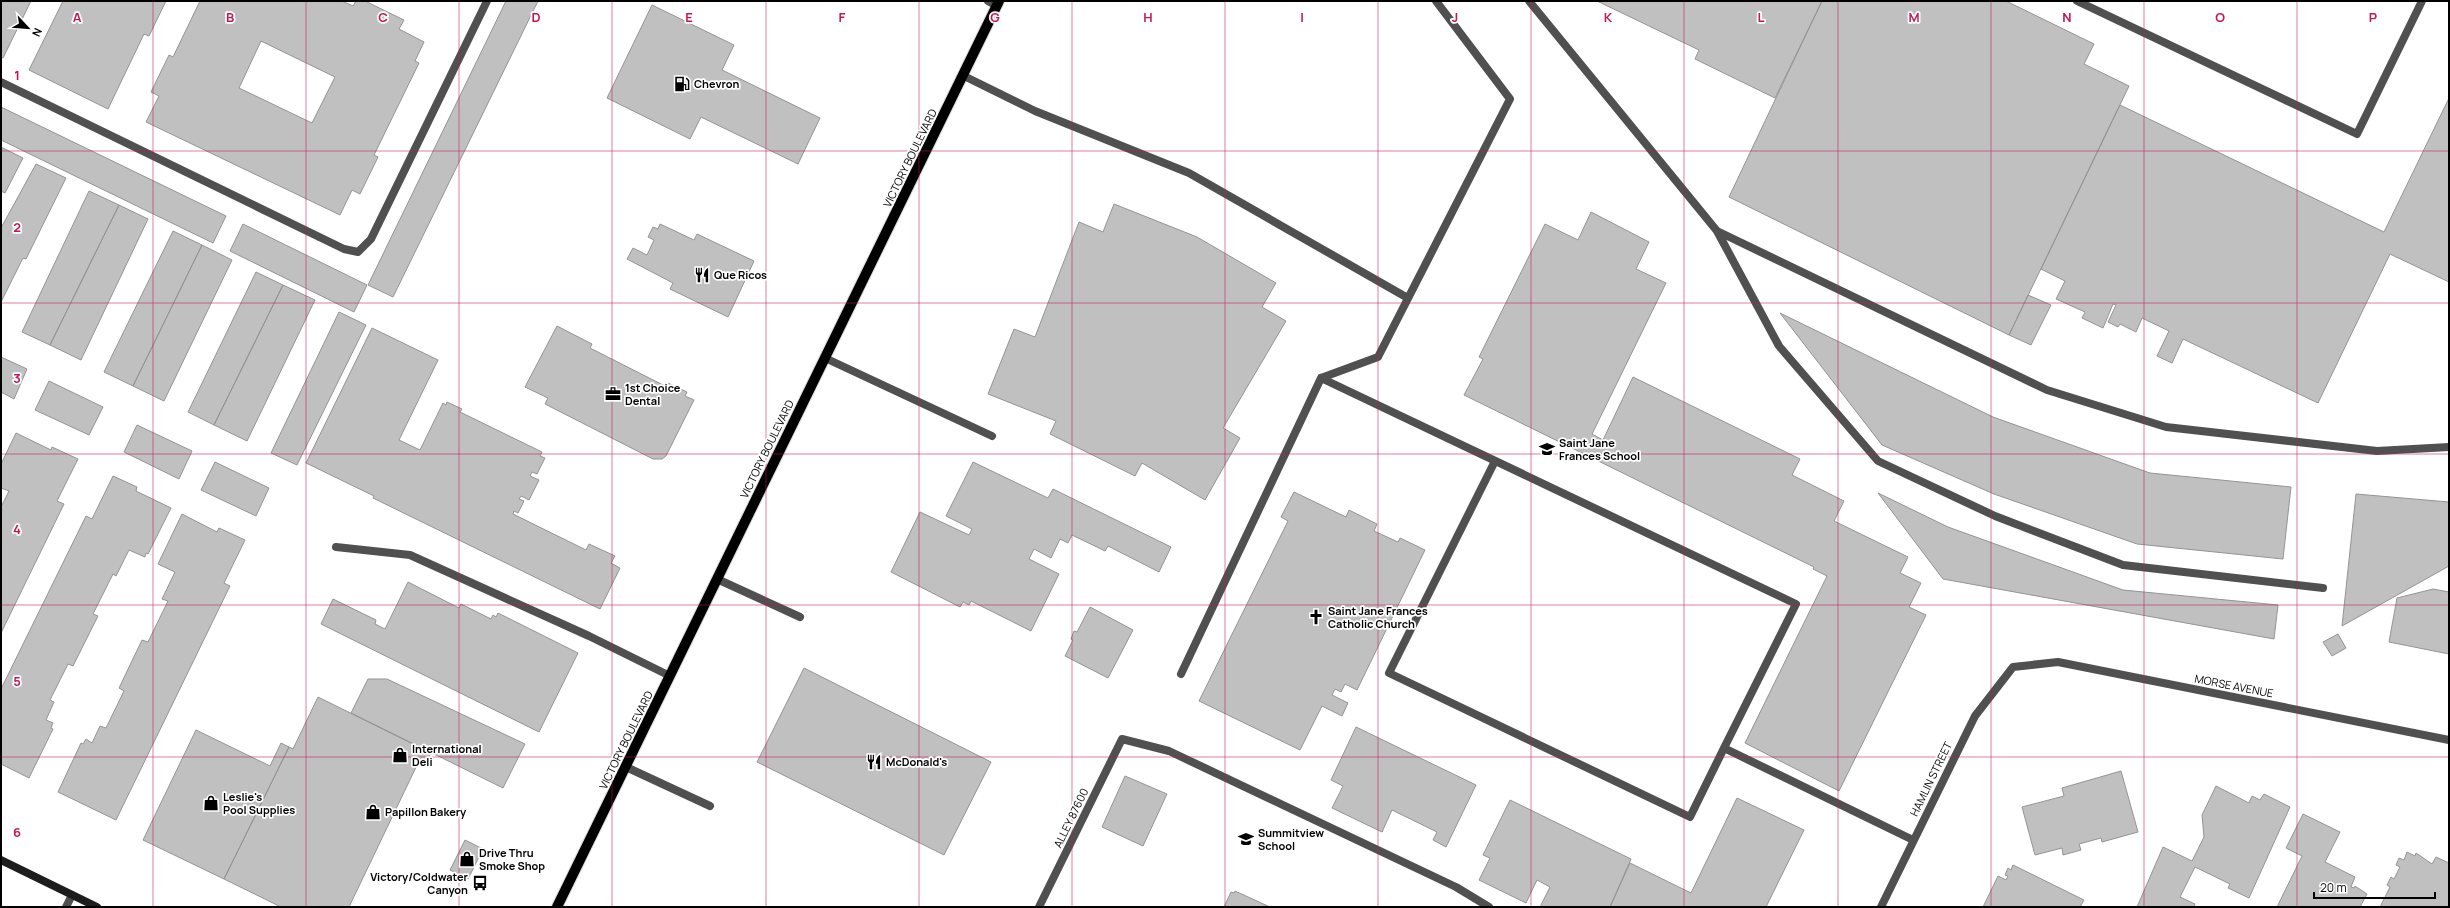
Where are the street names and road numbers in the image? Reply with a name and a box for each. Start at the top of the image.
street label: VICTORY BOULEVARD [879,106,940,209]
street label: VICTORY BOULEVARD [736,397,797,500]
street label: MORSE AVENUE [2193,671,2275,701]
street label: VICTORY BOULEVARD [595,688,656,791]
street label: HAMLIN STREET [1906,739,1955,818]
street label: ALLEY 87600 [1050,786,1091,850]

